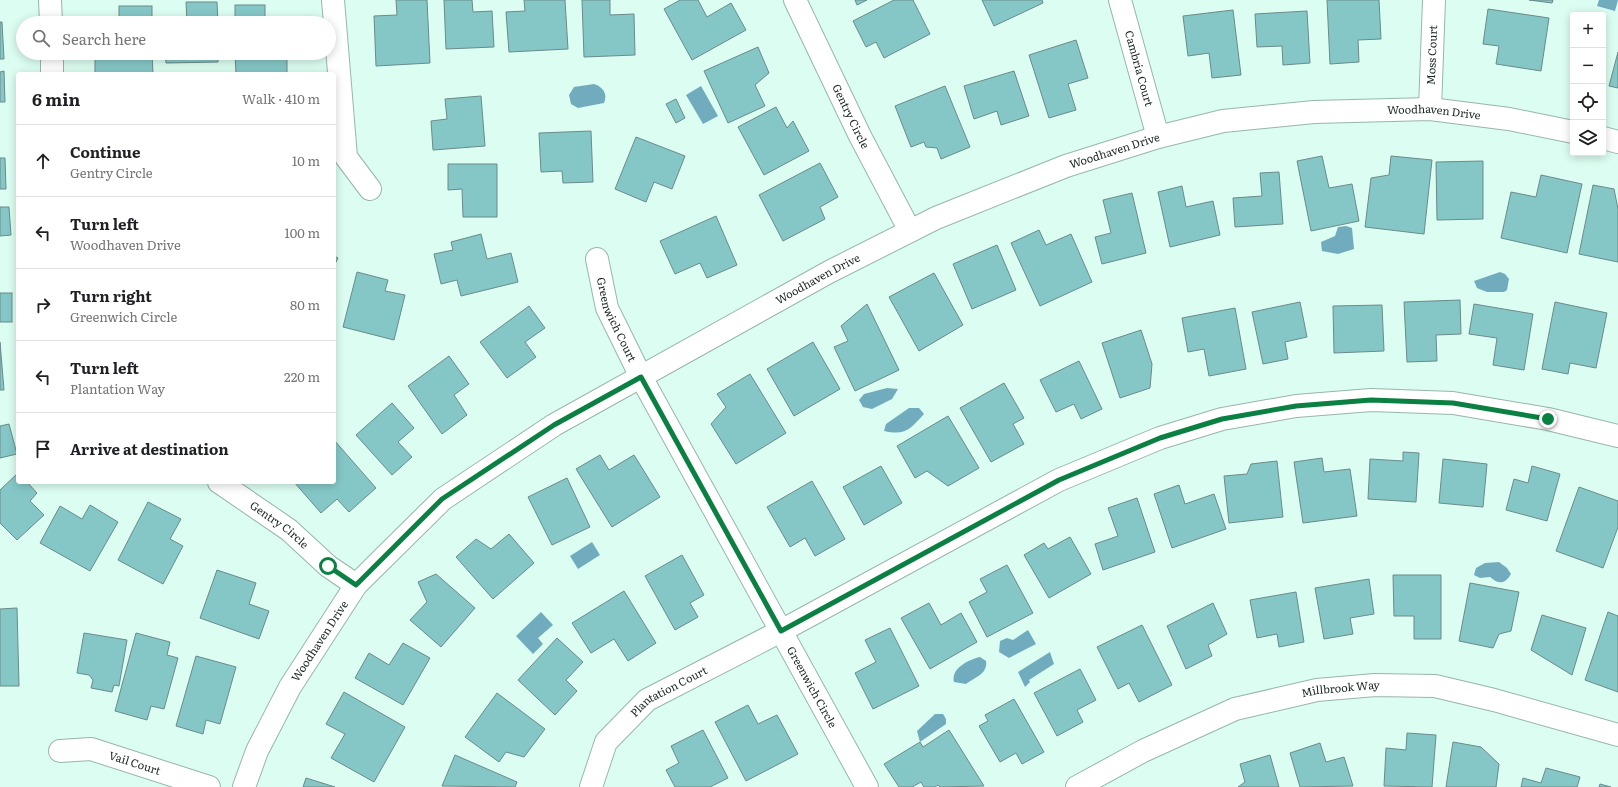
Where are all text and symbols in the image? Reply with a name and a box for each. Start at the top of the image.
map controls [1570,12,1606,156]
button: + [1570,12,1606,48]
search box [16,16,336,60]
street label: Moss Court [1422,24,1440,85]
icon: search [30,27,52,49]
text: Search here [62,27,146,50]
street label: Cambria Court [1122,28,1158,108]
button: − [1570,48,1606,84]
street label: Gentry Circle [829,81,874,151]
button: locate [1570,84,1606,120]
text: 6 min [32,86,80,111]
text: Walk · 410 m [242,89,320,108]
street label: Woodhaven Drive [1387,100,1482,122]
button: layers [1570,120,1606,156]
street label: Woodhaven Drive [1067,128,1162,171]
text: Continue [70,140,140,163]
icon: ahead [32,150,54,172]
text: 10 m [292,151,320,170]
text: Gentry Circle [70,163,153,182]
text: Turn left [70,212,139,235]
icon: left [32,222,54,244]
text: 100 m [284,223,320,242]
text: Woodhaven Drive [70,235,181,254]
street label: Woodhaven Drive [772,249,862,307]
street label: Greenwich Court [594,276,641,365]
text: Turn right [70,284,152,307]
icon: right [32,294,54,316]
text: 80 m [290,295,320,314]
text: Greenwich Circle [70,307,177,326]
text: Turn left [70,356,139,379]
icon: left [32,366,54,388]
text: 220 m [284,367,320,386]
text: Plantation Way [70,379,165,398]
route end [1539,410,1557,428]
text: Arrive at destination [70,437,229,460]
icon: arrive [32,438,54,460]
street label: Gentry Circle [247,497,313,552]
route start [319,557,337,575]
street label: Woodhaven Drive [287,597,351,684]
street label: Greenwich Circle [784,643,842,730]
street label: Plantation Court [626,661,710,720]
street label: Millbrook Way [1299,676,1381,700]
street label: Vail Court [107,746,164,778]

